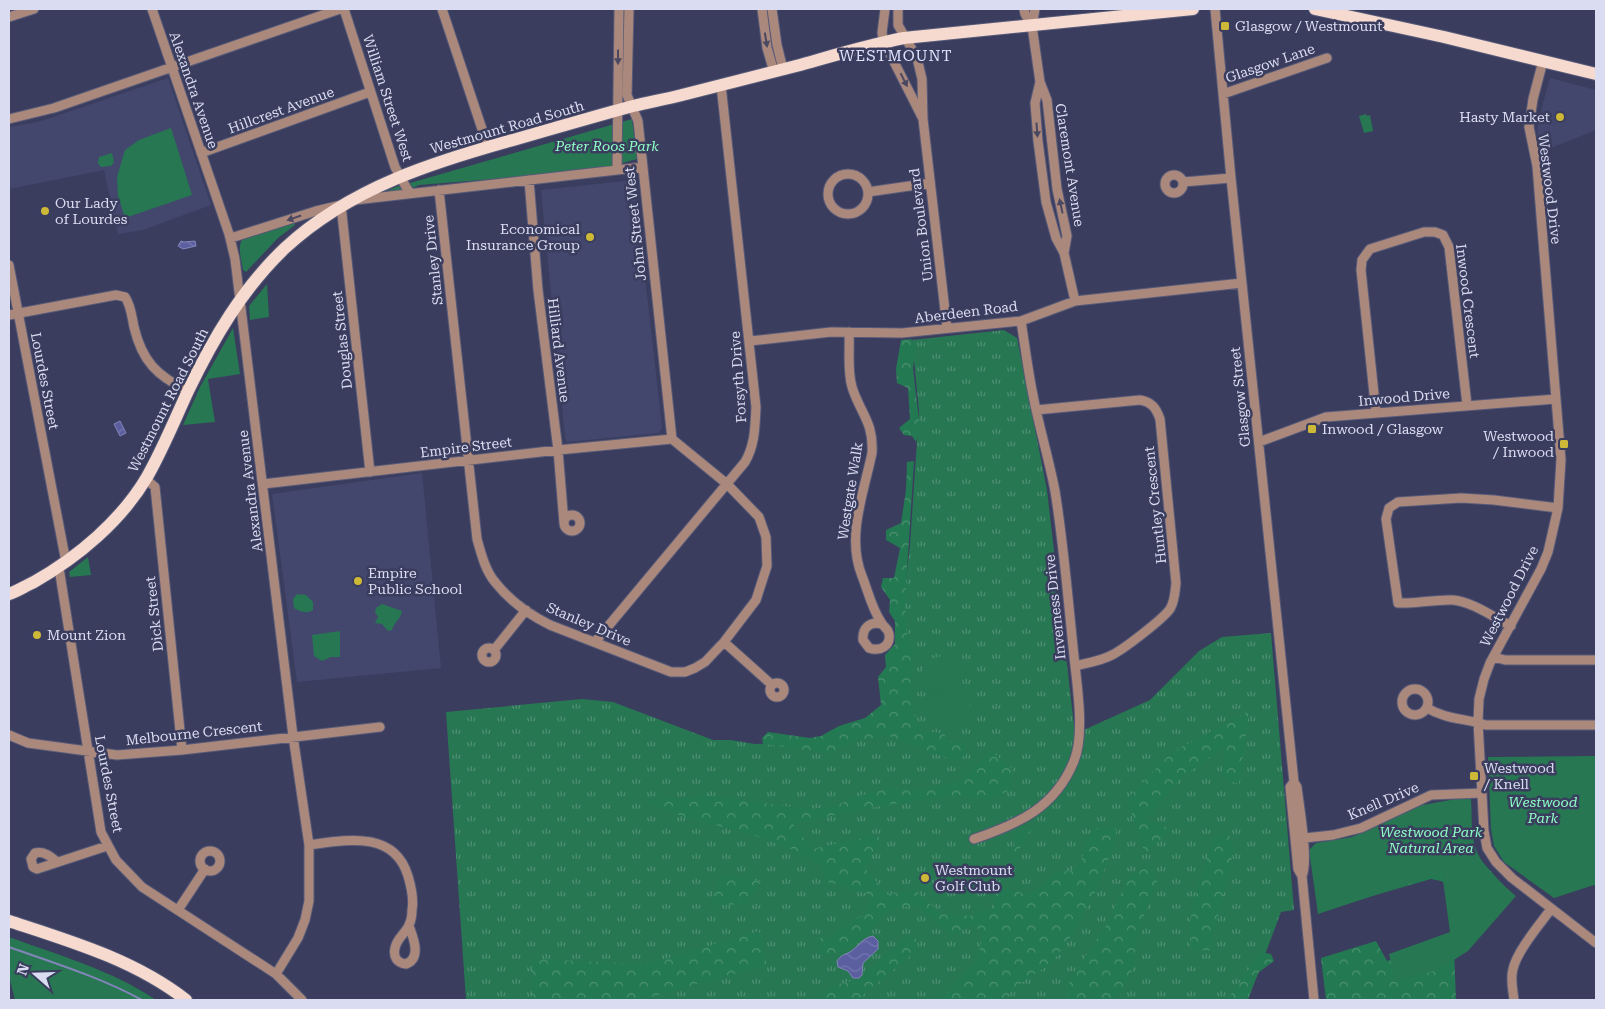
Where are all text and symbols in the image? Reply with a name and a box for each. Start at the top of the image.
place label: Glasgow / Westmount [1235,18,1382,34]
marker: Glasgow / Westmount [1219,20,1231,32]
street label: Alexandra Avenue [167,30,222,151]
street label: William Street West [360,32,416,164]
one-way arrow [763,33,771,49]
street label: Glasgow Lane [1223,40,1317,86]
district label: WESTMOUNT [839,47,953,65]
one-way arrow [614,50,622,66]
one-way arrow [900,73,908,87]
street label: Hillcrest Avenue [226,83,336,137]
street label: Westmount Road South [428,97,586,157]
street label: Claremont Avenue [1052,102,1088,228]
place label: Hasty Market [1459,109,1550,125]
marker: Hasty Market [1554,111,1566,123]
one-way arrow [1033,122,1041,138]
street label: Westwood Drive [1535,133,1565,245]
park label: Peter Roos Park [554,138,659,154]
street label: John Street West [621,166,649,282]
street label: Union Boulevard [906,167,936,283]
place label: Our Lady of Lourdes [55,195,128,227]
one-way arrow [1056,197,1064,213]
marker: Our Lady of Lourdes [39,205,51,217]
street label: Stanley Drive [420,214,446,306]
one-way arrow [286,215,301,223]
place label: Economical Insurance Group [466,221,581,253]
marker: Economical Insurance Group [584,231,596,243]
street label: Inwood Crescent [1453,243,1483,359]
street label: Douglas Street [329,290,355,390]
street label: Hilliard Avenue [545,297,573,403]
street label: Aberdeen Road [914,298,1018,326]
street label: Westmount Road South [125,325,211,475]
street label: Forsyth Drive [727,330,749,423]
street label: Lourdes Street [28,331,62,431]
street label: Glasgow Street [1227,346,1253,448]
street label: Inwood Drive [1358,385,1451,409]
place label: Inwood / Glasgow [1322,421,1444,437]
marker: Inwood / Glasgow [1306,423,1318,435]
place label: Westwood / Inwood [1483,428,1554,460]
street label: Alexandra Avenue [235,429,265,553]
street label: Empire Street [419,433,513,461]
marker: Westwood / Inwood [1558,438,1570,450]
street label: Westgate Walk [834,441,866,541]
street label: Huntley Crescent [1141,445,1169,565]
street label: Westwood Drive [1477,543,1541,649]
street label: Inverness Drive [1042,553,1068,660]
place label: Empire Public School [368,565,463,597]
marker: Empire Public School [352,575,364,587]
street label: Dick Street [142,576,166,652]
street label: Stanley Drive [544,599,634,649]
place label: Mount Zion [47,627,126,643]
marker: Mount Zion [31,629,43,641]
street label: Melbourne Crescent [125,718,263,748]
street label: Lourdes Street [92,734,126,834]
place label: Westwood / Knell [1483,760,1555,792]
marker: Westwood / Knell [1468,770,1480,782]
street label: Knell Drive [1345,779,1421,823]
park label: Westwood Park [1509,794,1578,826]
park label: Westwood Park Natural Area [1380,824,1483,856]
place label: Westmount Golf Club [935,862,1013,894]
marker: Westmount Golf Club [919,872,931,884]
north arrow [10,949,60,999]
text: N [13,962,32,977]

